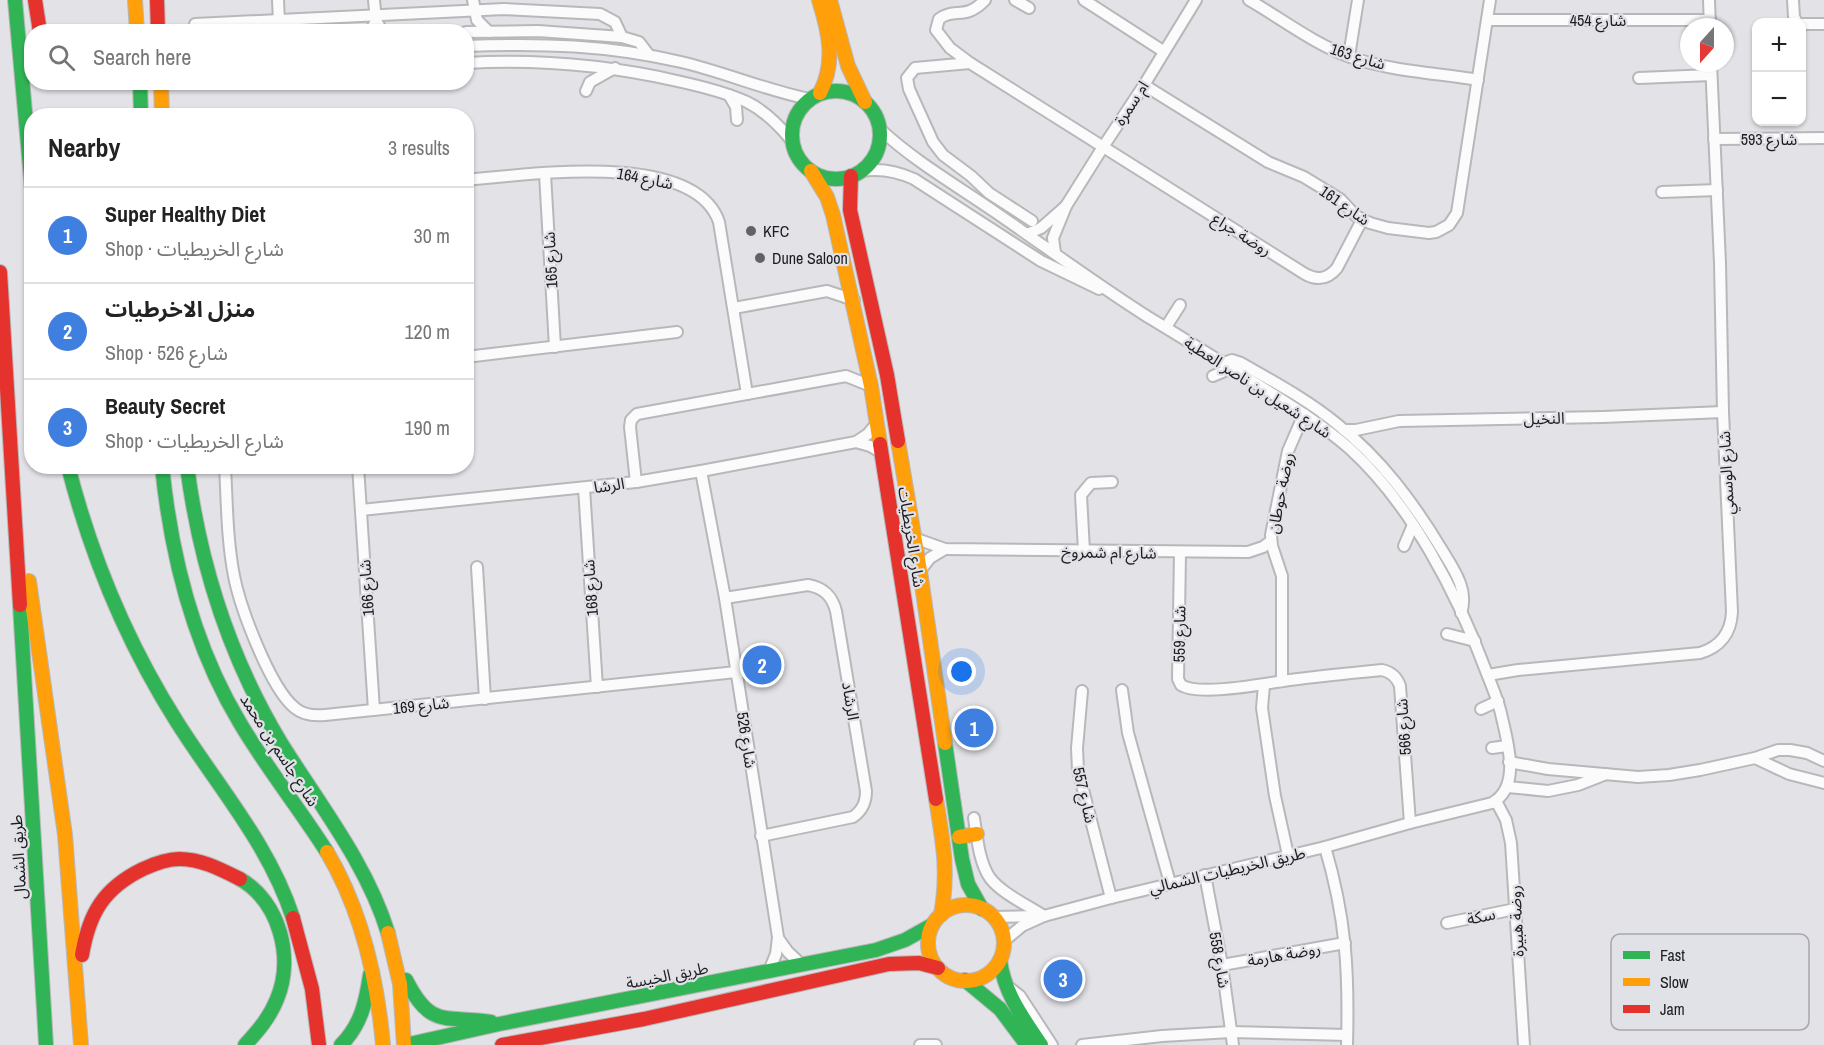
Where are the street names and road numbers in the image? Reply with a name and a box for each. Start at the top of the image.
street label: شارع 454 [1570,9,1626,33]
street label: شارع 163 [1327,37,1388,77]
street label: ام سمرة [1108,76,1155,131]
street label: شارع 593 [1741,128,1797,152]
street label: شارع 164 [615,162,675,196]
street label: شارع 161 [1314,180,1375,232]
street label: روضة جراع [1207,207,1276,263]
street label: شارع 165 [538,231,564,289]
street label: شارع شعيل بن ناصر العطية [1179,331,1336,445]
street label: النخيل [1523,407,1565,429]
street label: شارع الوسمي [1713,430,1741,515]
street label: روضة حوطان [1261,450,1299,536]
street label: الرشا [592,472,626,498]
street label: شارع الخريطيات [891,485,931,589]
street label: شارع ام شمروخ [1061,540,1157,566]
street label: شارع 166 [353,559,381,617]
street label: شارع 168 [577,559,605,617]
street label: شارع 559 [1168,605,1192,663]
street label: الرشاد [837,680,865,722]
street label: شارع جاسم بن محمد [234,689,325,812]
street label: شارع 169 [392,691,451,721]
street label: شارع 566 [1390,698,1418,756]
street label: شارع 526 [730,710,762,770]
street label: شارع 557 [1066,765,1102,826]
street label: طريق الشمال [5,814,31,900]
street label: طريق الخريطيات الشمالي [1147,841,1308,900]
street label: روضة هبيرة [1503,885,1529,957]
street label: سكة [1465,902,1497,930]
street label: شارع 558 [1202,930,1236,990]
street label: روضة هارمة [1246,937,1322,971]
street label: طريق الخيسة [624,956,710,994]

